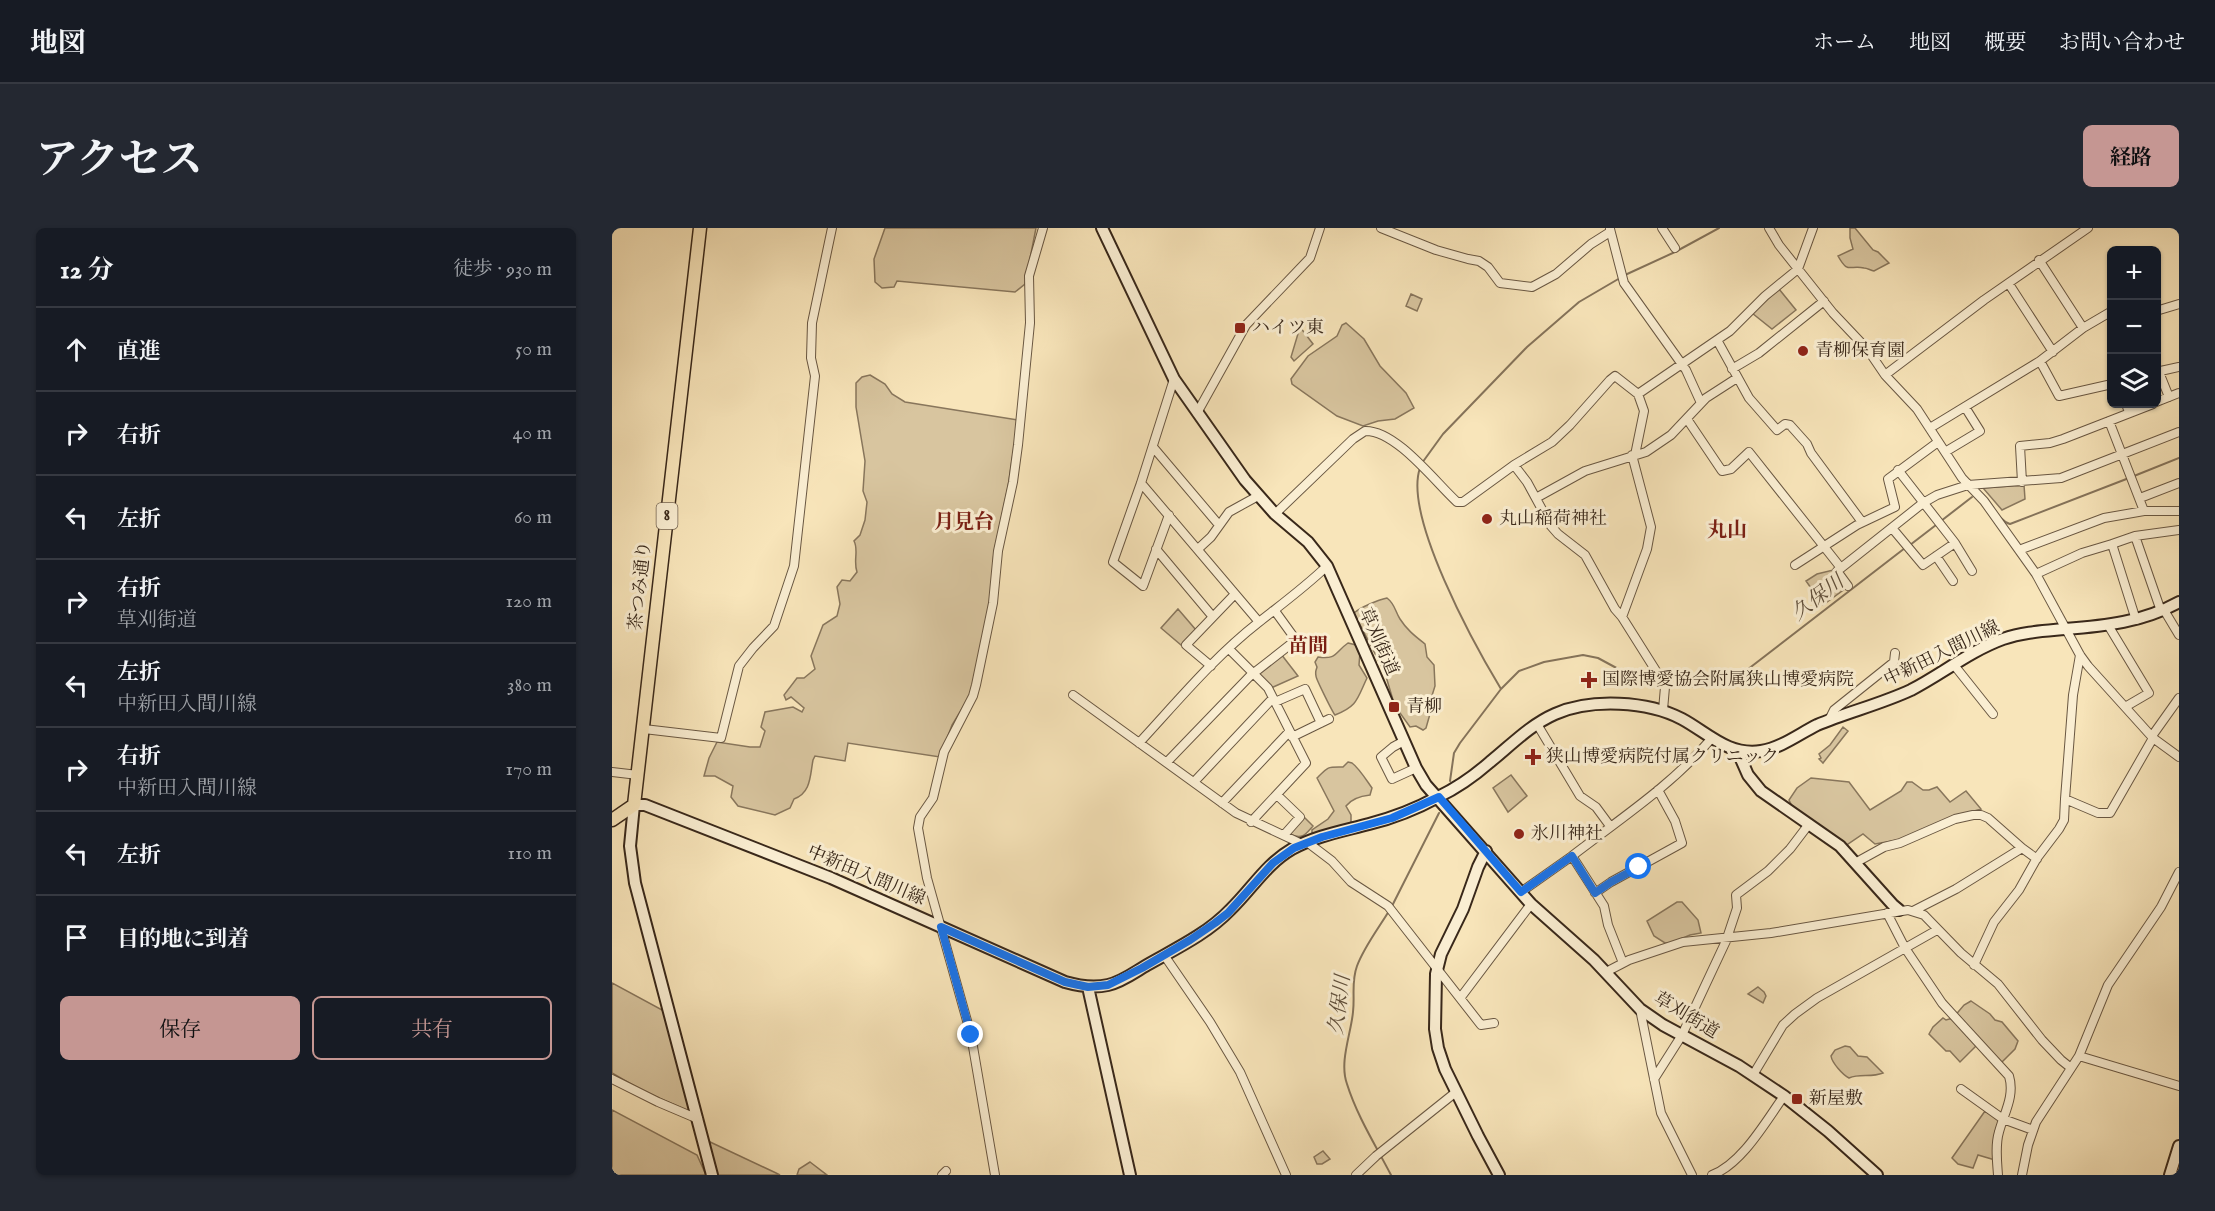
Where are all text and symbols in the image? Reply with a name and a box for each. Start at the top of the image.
text: 地図 [30,27,86,62]
text: ホーム [1813,30,1876,57]
text: 地図 [1909,30,1951,57]
text: 概要 [1984,30,2026,57]
text: お問い合わせ [2059,30,2185,57]
button: 経路 [2083,125,2179,187]
text: アクセス [36,135,203,188]
map controls [2107,246,2161,408]
button: + [2107,246,2161,300]
text: 12 分 [60,254,114,287]
text: 徒歩 · 930 m [453,257,552,282]
button: − [2107,300,2161,354]
place label: ハイツ東 [1252,317,1324,340]
marker: ハイツ東 [1233,321,1247,335]
icon: ahead [60,333,93,366]
text: 50 m [515,337,552,362]
text: 直進 [117,338,161,366]
place label: 青柳保育園 [1815,340,1905,363]
marker: 青柳保育園 [1796,344,1810,358]
button: layers [2107,354,2161,408]
icon: right [60,417,93,450]
text: 40 m [513,421,552,446]
text: 右折 [117,422,161,450]
icon: left [60,501,93,534]
road number: 8 [656,503,678,529]
text: 60 m [514,505,552,530]
text: 左折 [117,506,161,534]
place label: 丸山稲荷神社 [1499,508,1607,531]
district label: 月見台 [934,510,994,535]
marker: 丸山稲荷神社 [1480,512,1494,526]
district label: 丸山 [1707,518,1747,543]
street label: 茶つみ通り [625,540,657,632]
water label: 久保川 [1787,568,1851,626]
text: 右折 [117,575,161,603]
icon: right [60,585,93,618]
text: 120 m [506,589,552,614]
street label: 草刈街道 [1353,604,1403,680]
text: 草刈街道 [117,608,197,633]
street label: 中新田入間川線 [1880,616,2004,692]
district label: 苗間 [1288,634,1328,659]
text: 左折 [117,659,161,687]
icon: left [60,669,93,702]
place label: 国際博愛協会附属狭山博愛病院 [1602,669,1854,692]
marker: 国際博愛協会附属狭山博愛病院 [1580,671,1598,689]
text: 380 m [507,673,552,698]
text: 中新田入間川線 [117,692,257,717]
place label: 青柳 [1406,696,1442,719]
marker: 青柳 [1387,700,1401,714]
text: 右折 [117,743,161,771]
place label: 狭山博愛病院付属クリニック [1546,746,1779,769]
marker: 狭山博愛病院付属クリニック [1524,748,1542,766]
icon: right [60,753,93,786]
text: 170 m [506,757,552,782]
text: 中新田入間川線 [117,776,257,801]
place label: 氷川神社 [1531,823,1603,846]
marker: 氷川神社 [1512,827,1526,841]
icon: left [60,837,93,870]
text: 110 m [508,841,552,866]
street label: 中新田入間川線 [804,841,928,911]
text: 左折 [117,842,161,870]
route start [1625,853,1651,879]
icon: arrive [60,921,93,954]
text: 目的地に到着 [117,926,249,954]
water label: 久保川 [1324,972,1356,1036]
street label: 草刈街道 [1649,988,1723,1044]
button: 保存 [60,996,300,1060]
button: 共有 [312,996,552,1060]
route end [957,1021,983,1047]
place label: 新屋敷 [1809,1088,1863,1111]
marker: 新屋敷 [1790,1092,1804,1106]

